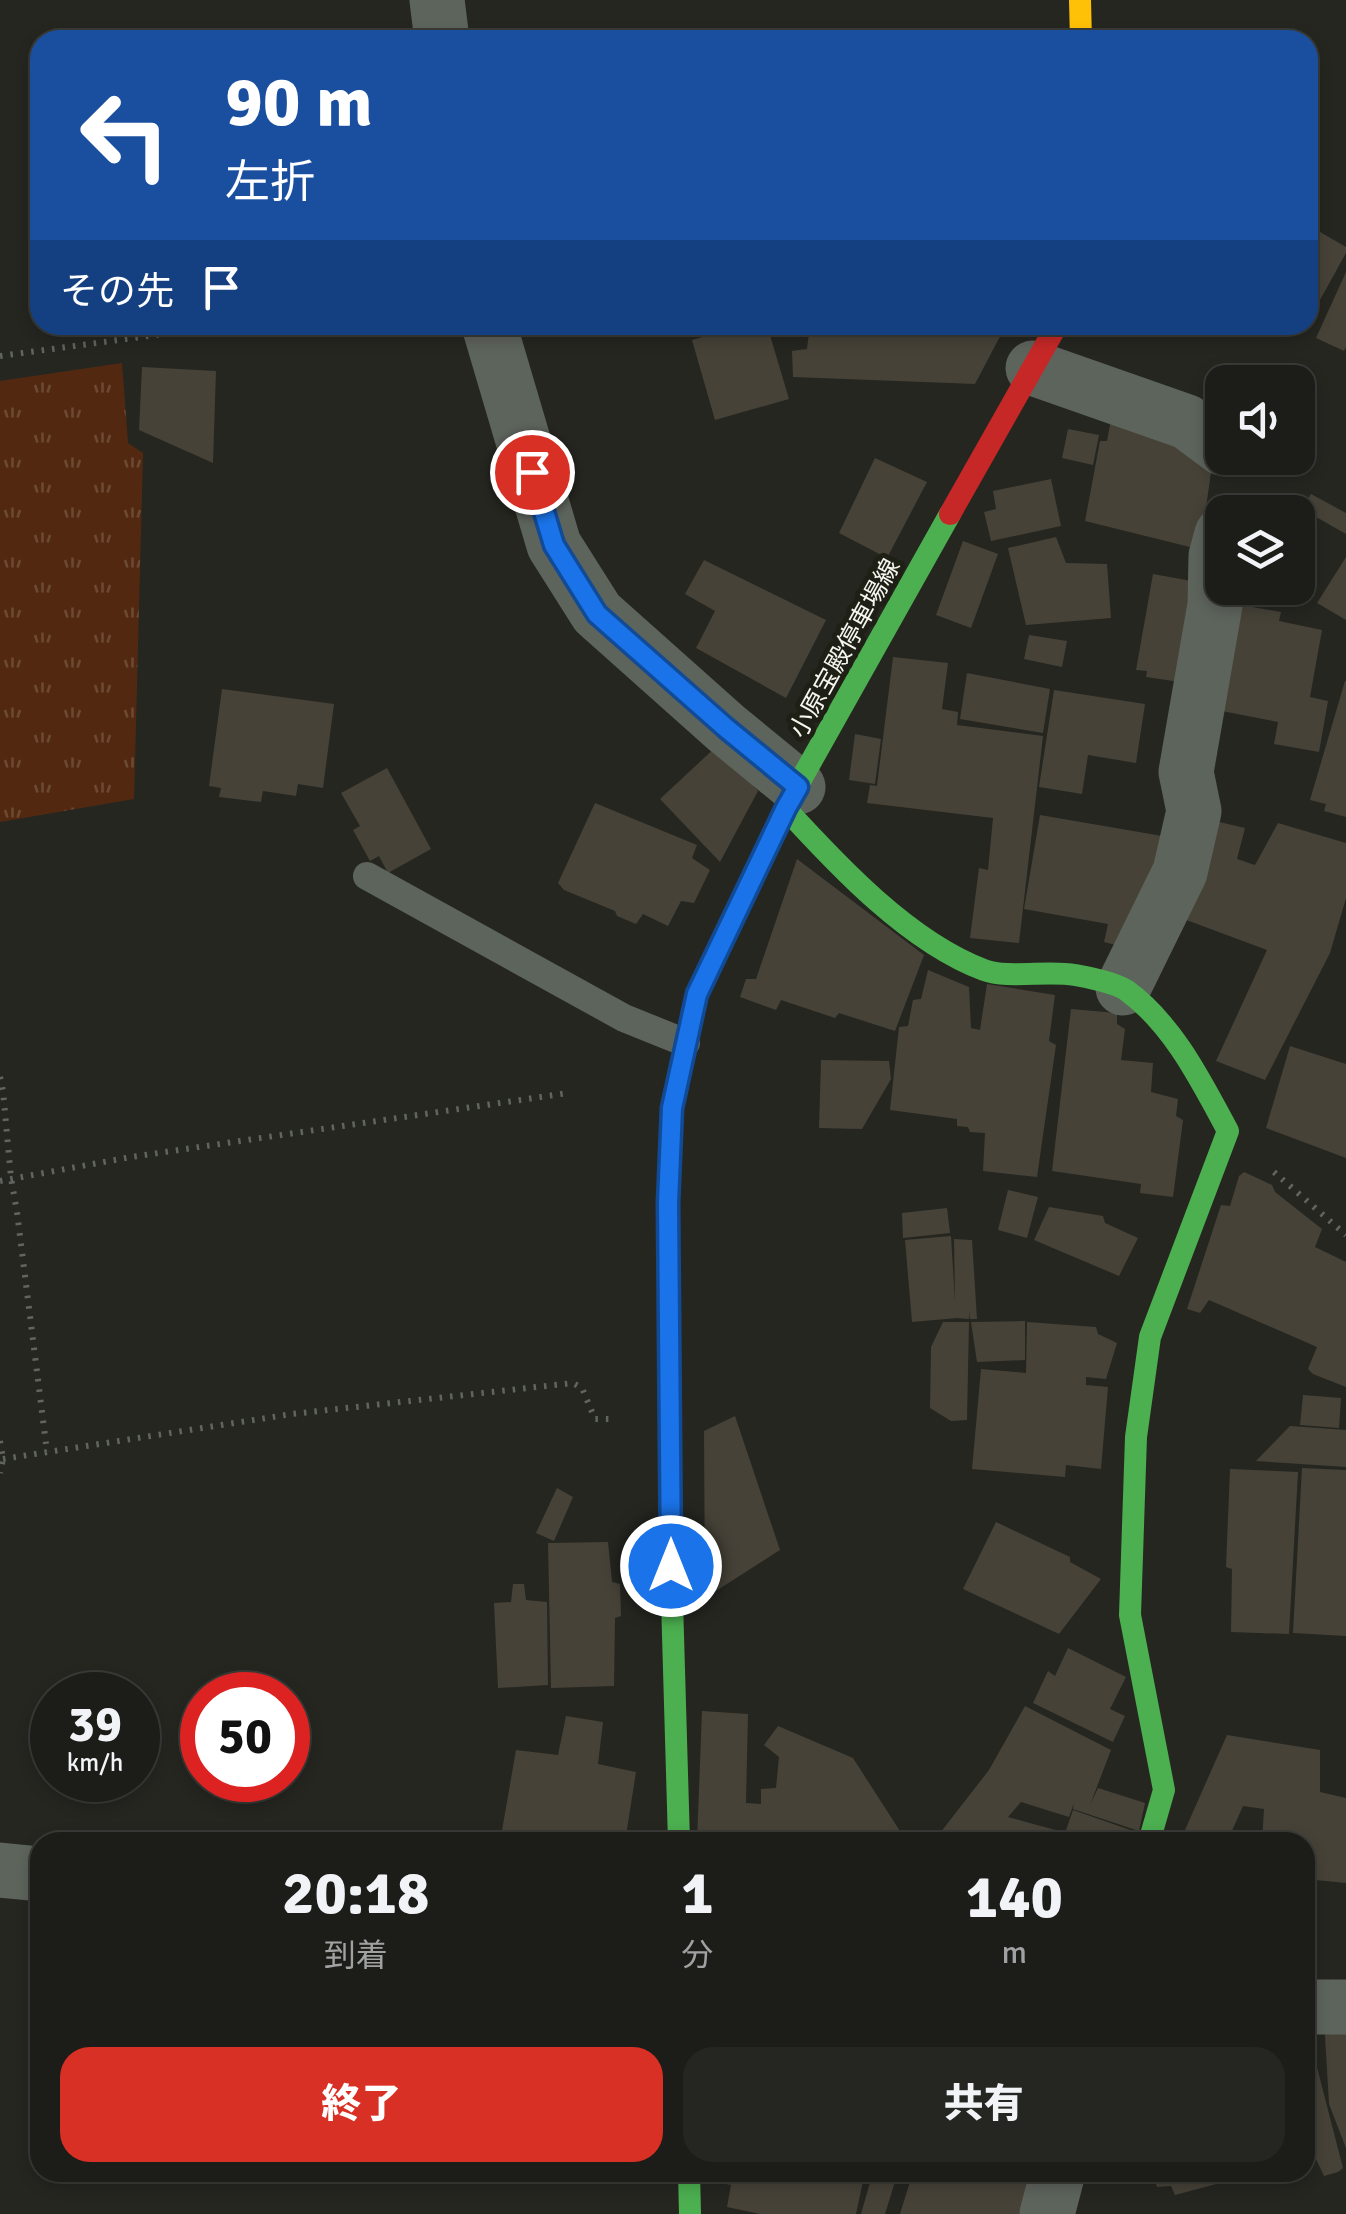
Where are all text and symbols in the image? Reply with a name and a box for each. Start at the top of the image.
text: 90 m [225,59,373,145]
icon: left [60,70,190,200]
text: 左折 [225,155,315,210]
icon: arrive [194,260,249,315]
text: その先 [60,268,174,315]
map controls [1205,365,1315,605]
button: sound [1205,365,1315,475]
pin [490,430,575,515]
icon: arrive [505,445,560,500]
button: layers [1205,495,1315,605]
street label: 小原宝殿停車場線 [782,553,906,743]
position arrow [619,1514,723,1618]
speed limit sign: 50 [180,1672,310,1802]
text: 39 [68,1694,122,1756]
text: km/h [67,1747,123,1778]
text: 20:18 [282,1857,429,1931]
text: 1 [681,1857,714,1931]
text: 140 [966,1861,1063,1935]
text: m [1002,1933,1027,1972]
text: 到着 [324,1936,388,1975]
text: 分 [682,1936,714,1975]
button: 終了 [60,2047,663,2162]
button: 共有 [683,2047,1285,2162]

